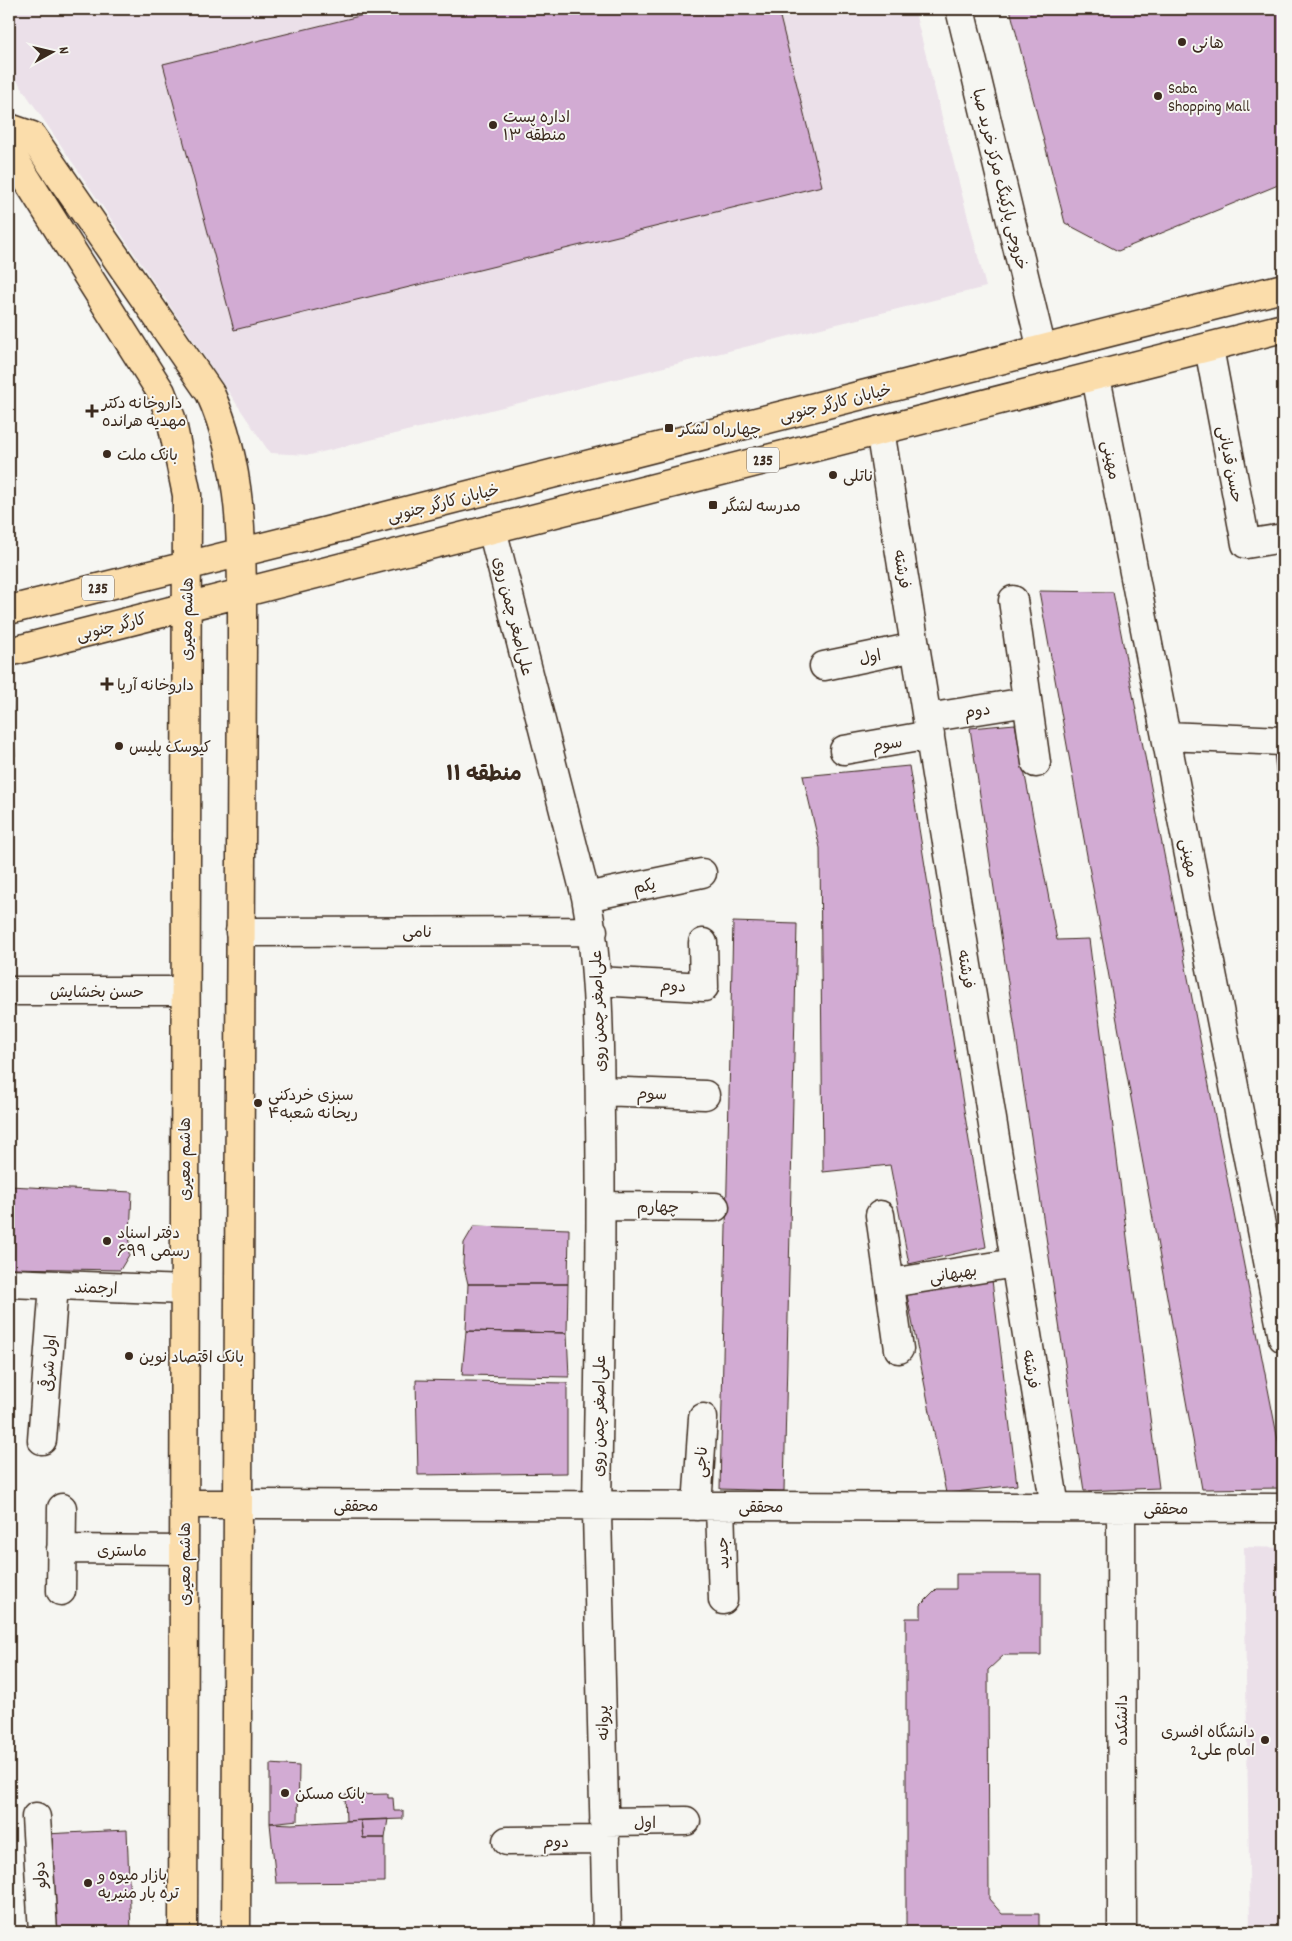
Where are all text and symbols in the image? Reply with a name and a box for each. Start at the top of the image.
north arrow [28,28,78,78]
place label: هانی [1192,33,1224,56]
marker: هانی [1176,36,1188,48]
text: N [53,46,73,55]
place label: Saba Shopping Mall [1168,78,1250,119]
street label: خروجی پارکینگ مرکز خرید صبا [965,87,1032,273]
marker: Saba Shopping Mall [1152,90,1164,102]
place label: اداره پست منطقه ۱۳ [503,107,570,148]
marker: اداره پست منطقه ۱۳ [487,119,499,131]
street label: خیابان کارگر جنوبی [777,379,894,429]
place label: داروخانه دکتر مهدیه هرانده [100,393,186,434]
marker: داروخانه دکتر مهدیه هرانده [86,405,98,417]
place label: چهارراه لشکر [677,419,761,442]
marker: چهارراه لشکر [663,422,675,434]
street label: حسن قدیانی [1210,424,1247,505]
street label: مهینی [1095,439,1125,482]
place label: بانک ملت [117,445,178,468]
marker: بانک ملت [101,448,113,460]
road number: 235 [747,448,779,472]
place label: ناتلی [843,466,873,489]
marker: ناتلی [827,469,839,481]
street label: خیابان کارگر جنوبی [385,479,502,529]
place label: مدرسه لشگر [721,496,801,519]
marker: مدرسه لشگر [707,499,719,511]
street label: فرشته [886,548,915,590]
street label: علی‌اصغر چمن روی [486,555,537,679]
road number: 235 [82,576,114,600]
street label: هاشم معیری [176,577,201,661]
street label: کارگر جنوبی [74,609,149,648]
street label: اول [857,645,884,672]
place label: داروخانه آریا [117,675,194,698]
marker: داروخانه آریا [101,678,113,690]
street label: دوم [963,699,992,726]
street label: سوم [871,732,904,759]
place label: کیوسک پلیس [129,737,211,760]
marker: کیوسک پلیس [113,740,125,752]
district label: منطقه ۱۱ [446,761,522,791]
street label: مهینی [1173,837,1203,880]
street label: یکم [631,874,658,901]
street label: نامی [402,922,432,945]
street label: فرشته [950,948,979,990]
street label: علی‌اصغر چمن روی [586,950,613,1072]
street label: دوم [659,975,686,1000]
street label: حسن بخشایش [50,982,144,1005]
street label: سوم [636,1083,667,1108]
place label: سبزی خردکنی ریحانه شعبه۴ [268,1085,358,1126]
marker: سبزی خردکنی ریحانه شعبه۴ [252,1097,264,1109]
street label: هاشم معیری [175,1117,198,1201]
street label: چهارم [637,1197,679,1220]
place label: دفتر اسناد رسمی ۶۹۹ [117,1223,190,1264]
marker: دفتر اسناد رسمی ۶۹۹ [101,1235,113,1247]
street label: بهبهانی [928,1260,979,1291]
street label: ارجمند [74,1277,118,1302]
street label: اول شرقی [36,1334,64,1392]
place label: بانک اقتصاد نوین [139,1347,244,1370]
street label: فرشته [1015,1348,1044,1390]
marker: بانک اقتصاد نوین [123,1350,135,1362]
street label: علی‌اصغر چمن روی [588,1355,613,1477]
street label: ناجی [690,1446,715,1478]
street label: محققی [334,1496,378,1519]
street label: محققی [739,1497,783,1520]
street label: محققی [1144,1499,1188,1522]
street label: هاشم معیری [175,1522,198,1606]
street label: جدید [712,1536,737,1570]
street label: ماستری [97,1541,147,1564]
street label: دانشکده [1112,1694,1135,1746]
street label: پروانه [593,1705,616,1741]
place label: دانشگاه افسری امام علی2 [1161,1722,1255,1763]
marker: دانشگاه افسری امام علی2 [1259,1734,1271,1746]
place label: بانک مسکن [295,1784,365,1807]
marker: بانک مسکن [279,1787,291,1799]
street label: اول [634,1813,656,1836]
street label: دوم [543,1832,569,1855]
street label: دولو [29,1861,54,1890]
place label: بازار میوه و تره بار منیریه [96,1865,179,1906]
marker: بازار میوه و تره بار منیریه [82,1877,94,1889]

